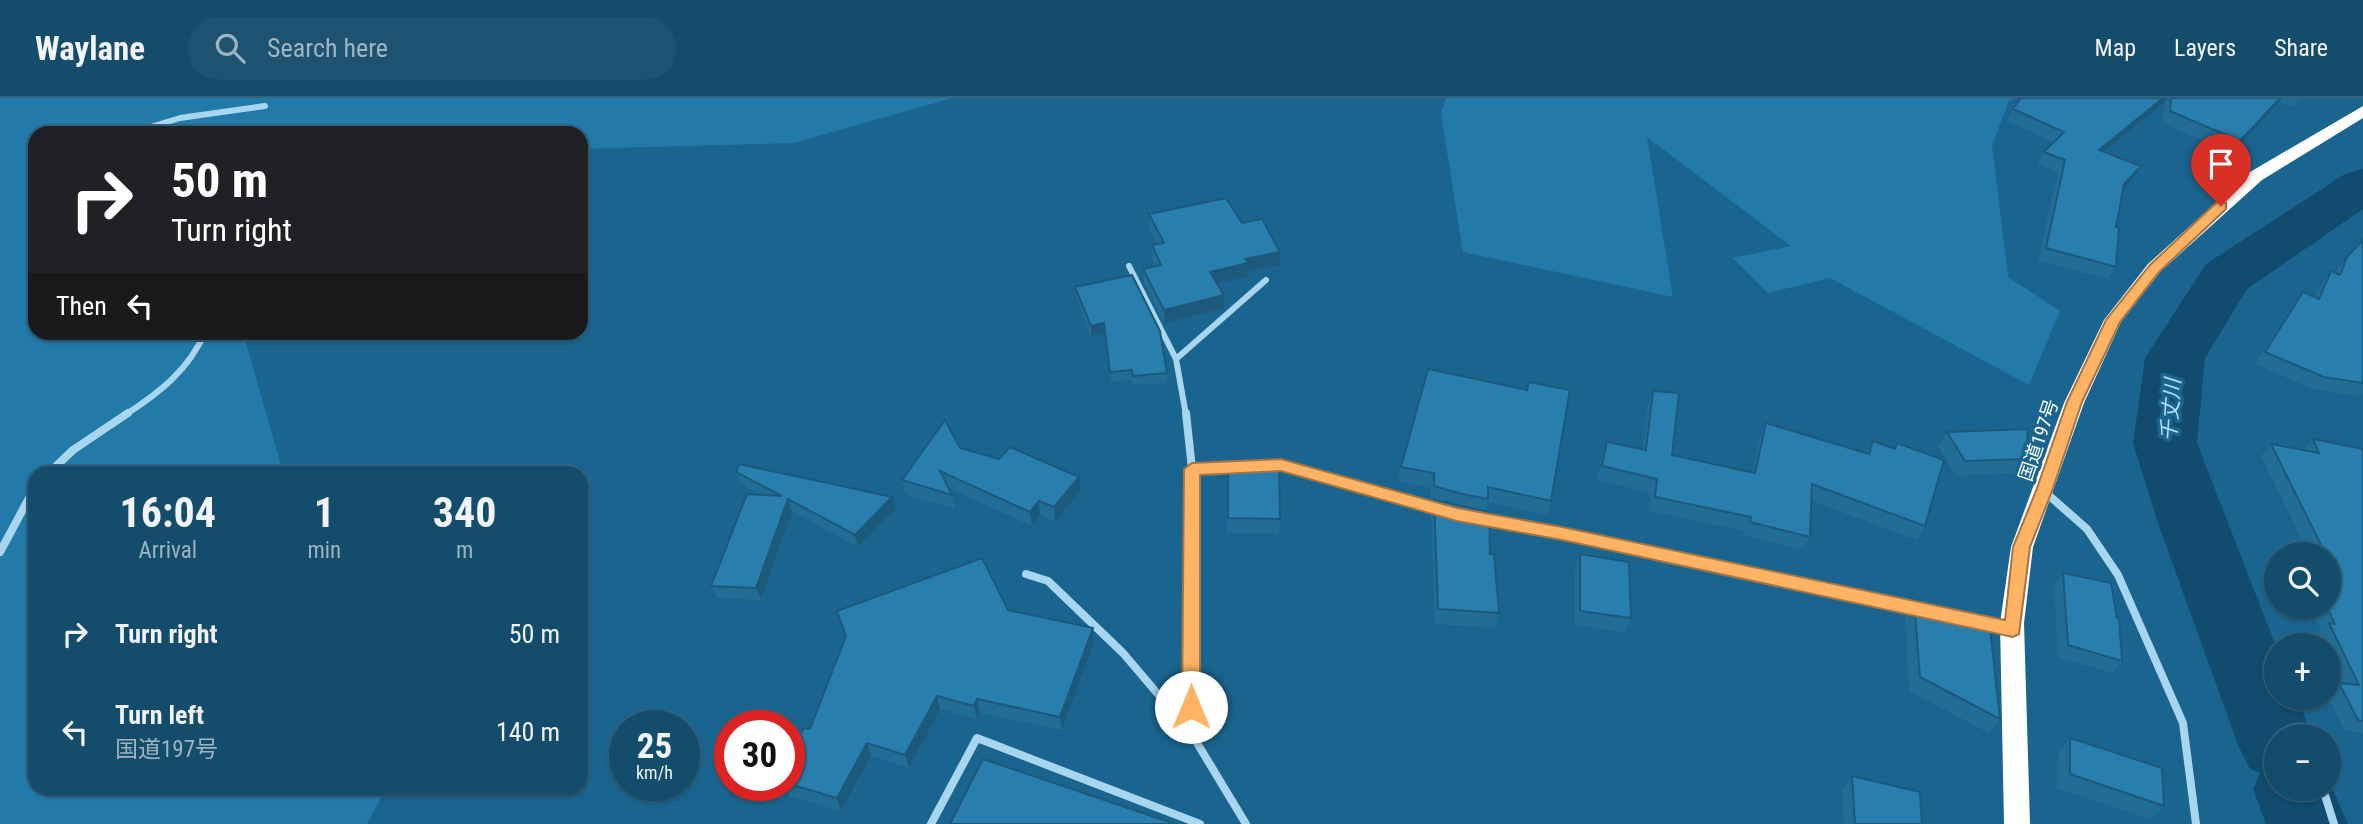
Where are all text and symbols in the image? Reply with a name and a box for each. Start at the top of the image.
search box [187,17,677,80]
text: Waylane [35,29,145,68]
icon: search [211,29,249,67]
text: Search here [267,33,388,63]
text: Map [2095,34,2136,62]
text: Layers [2174,34,2236,62]
text: Share [2274,34,2328,62]
pin [2191,134,2251,206]
icon: arrive [2202,145,2240,183]
text: 50 m [171,152,268,209]
icon: right [56,154,147,245]
text: Turn right [171,211,292,249]
icon: left [121,287,159,325]
text: Then [56,291,107,321]
water label: 千丈川 [2157,376,2185,442]
street label: 国道197号 [2014,396,2063,484]
text: 16:04 [120,488,216,537]
text: 1 [314,488,335,537]
text: 340 [433,488,496,537]
text: Arrival [138,537,197,564]
text: min [307,537,341,564]
text: m [456,537,473,564]
map controls [2264,542,2341,801]
button: search [2264,542,2341,619]
icon: right [56,615,94,653]
text: Turn right [115,619,217,649]
text: 50 m [509,619,560,649]
button: + [2264,633,2341,710]
position arrow [1154,670,1228,744]
text: Turn left [115,700,204,730]
speed limit sign: 30 [714,710,805,801]
icon: left [56,713,94,751]
text: 140 m [496,717,560,747]
button: − [2264,724,2341,801]
text: 25 [637,726,672,767]
text: 国道197号 [115,736,218,763]
text: km/h [636,762,673,783]

